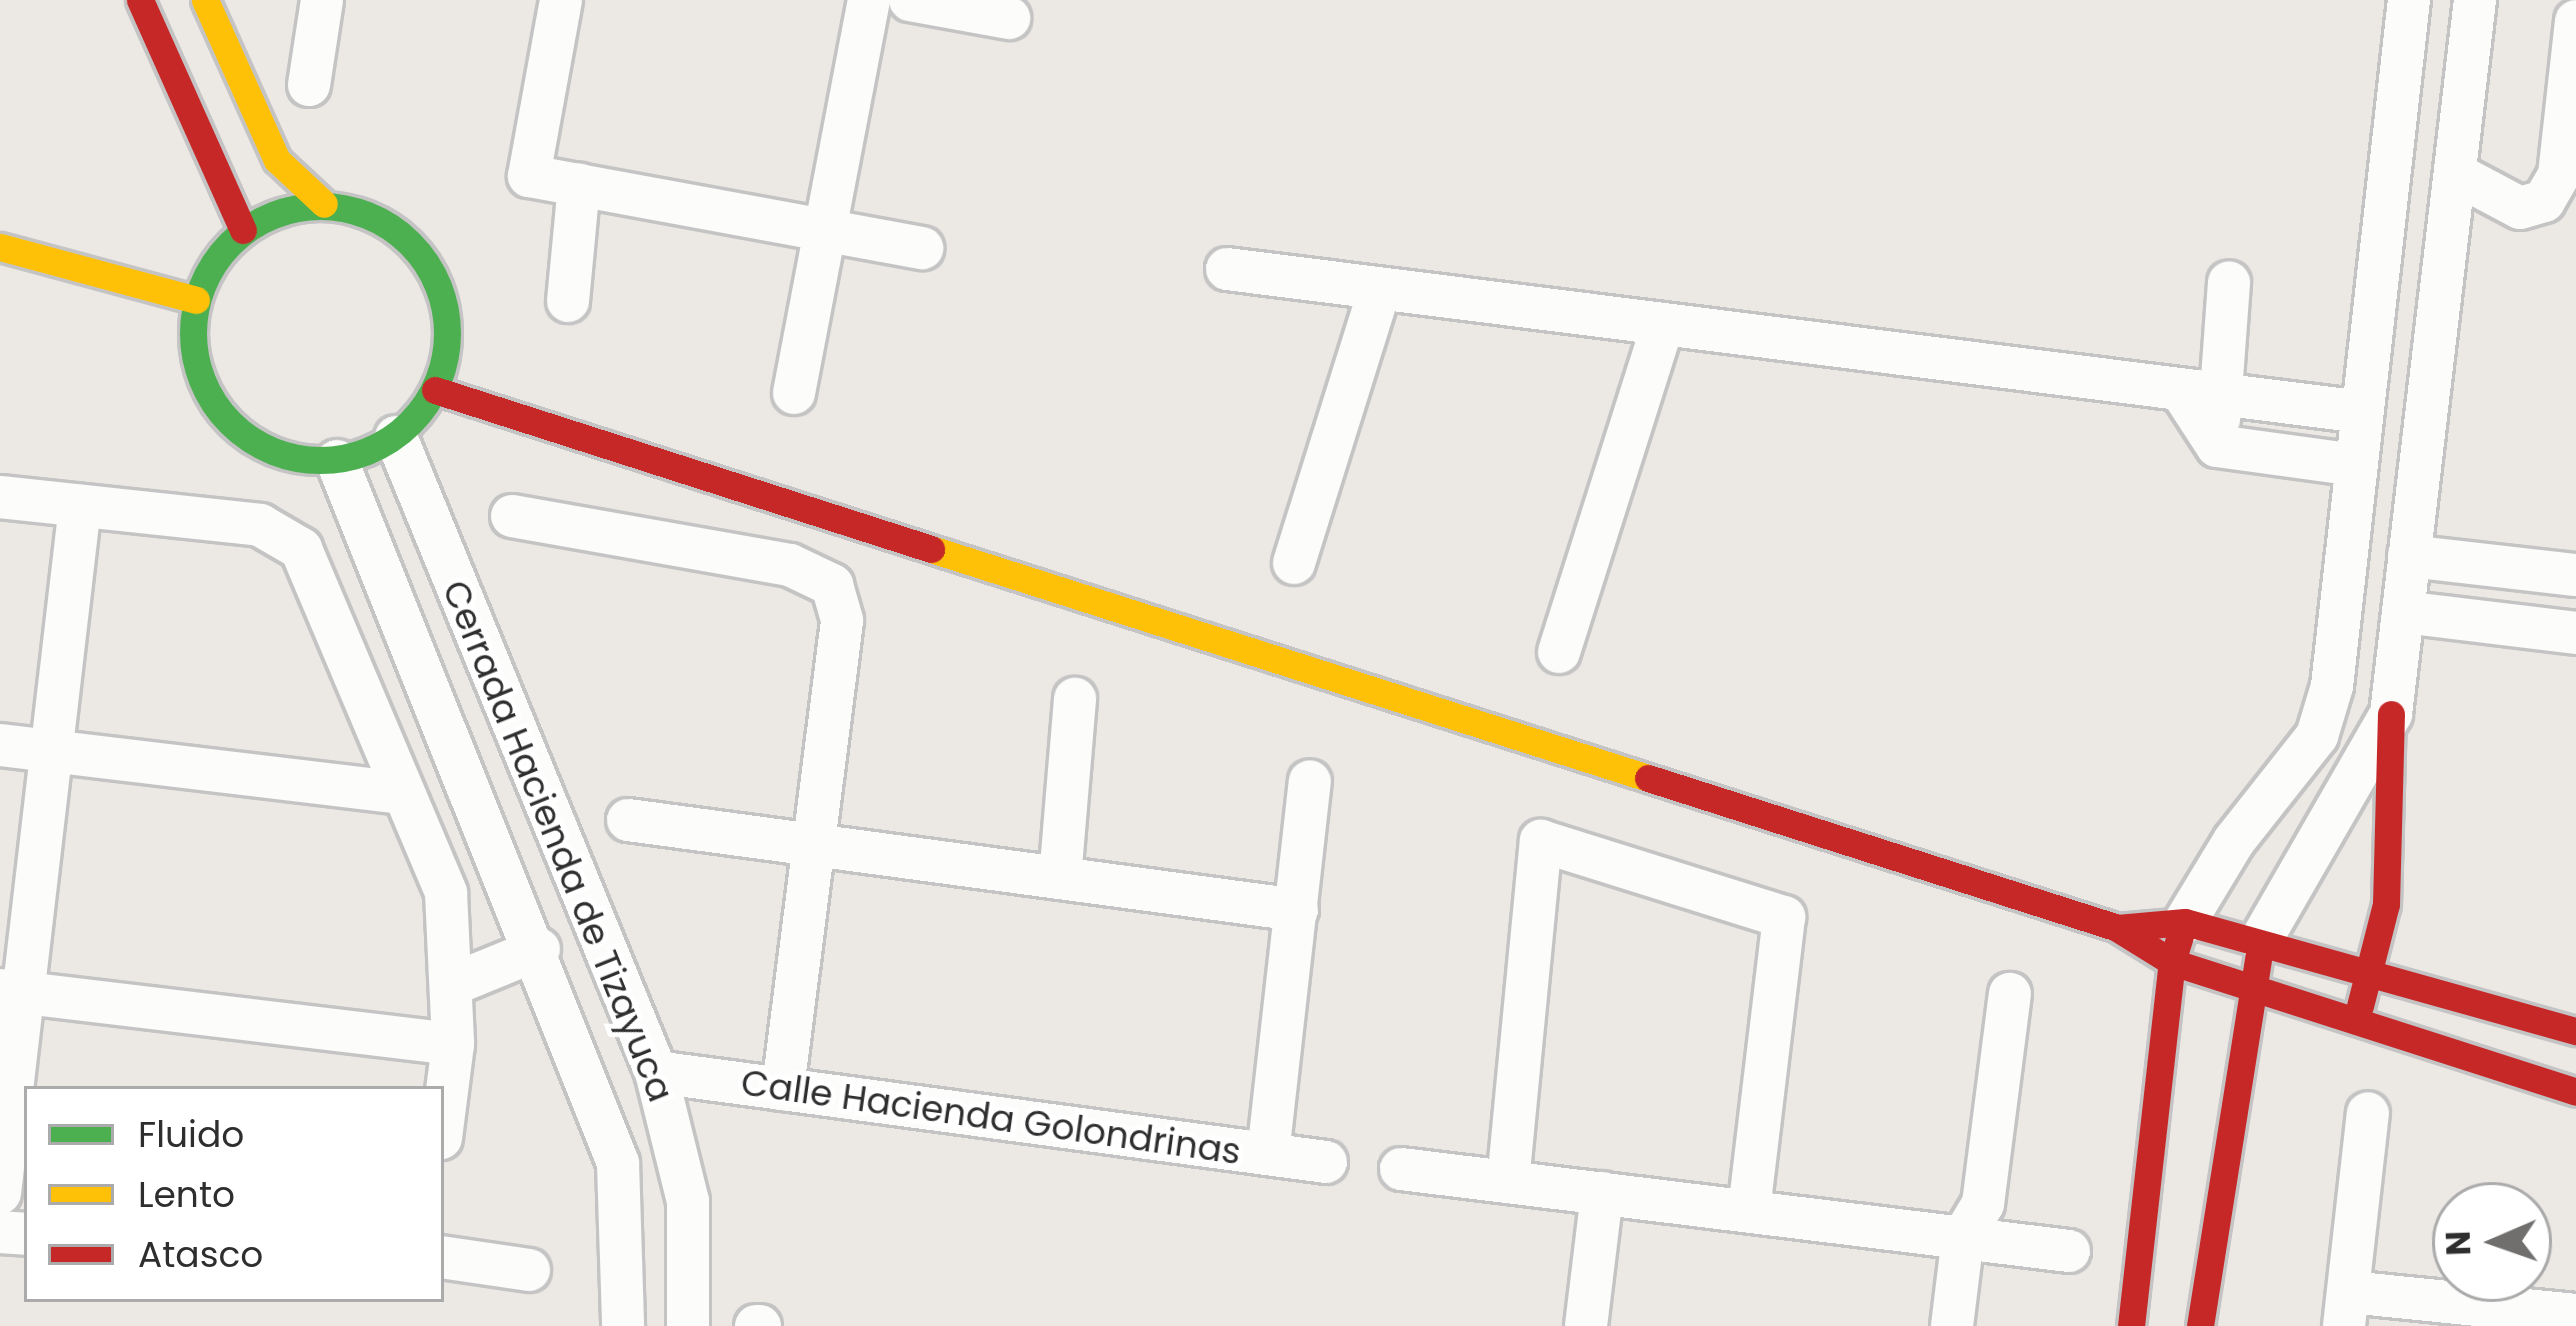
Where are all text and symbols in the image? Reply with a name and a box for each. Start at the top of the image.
street label: Cerrada Hacienda de Tizayuca [433,574,683,1108]
street label: Calle Hacienda Golondrinas [738,1061,1244,1173]
legend [24,1086,444,1302]
text: Fluido [138,1109,244,1160]
text: Lento [138,1169,235,1220]
north arrow [2432,1182,2552,1302]
text: Atasco [138,1229,263,1280]
text: N [2435,1230,2482,1256]

